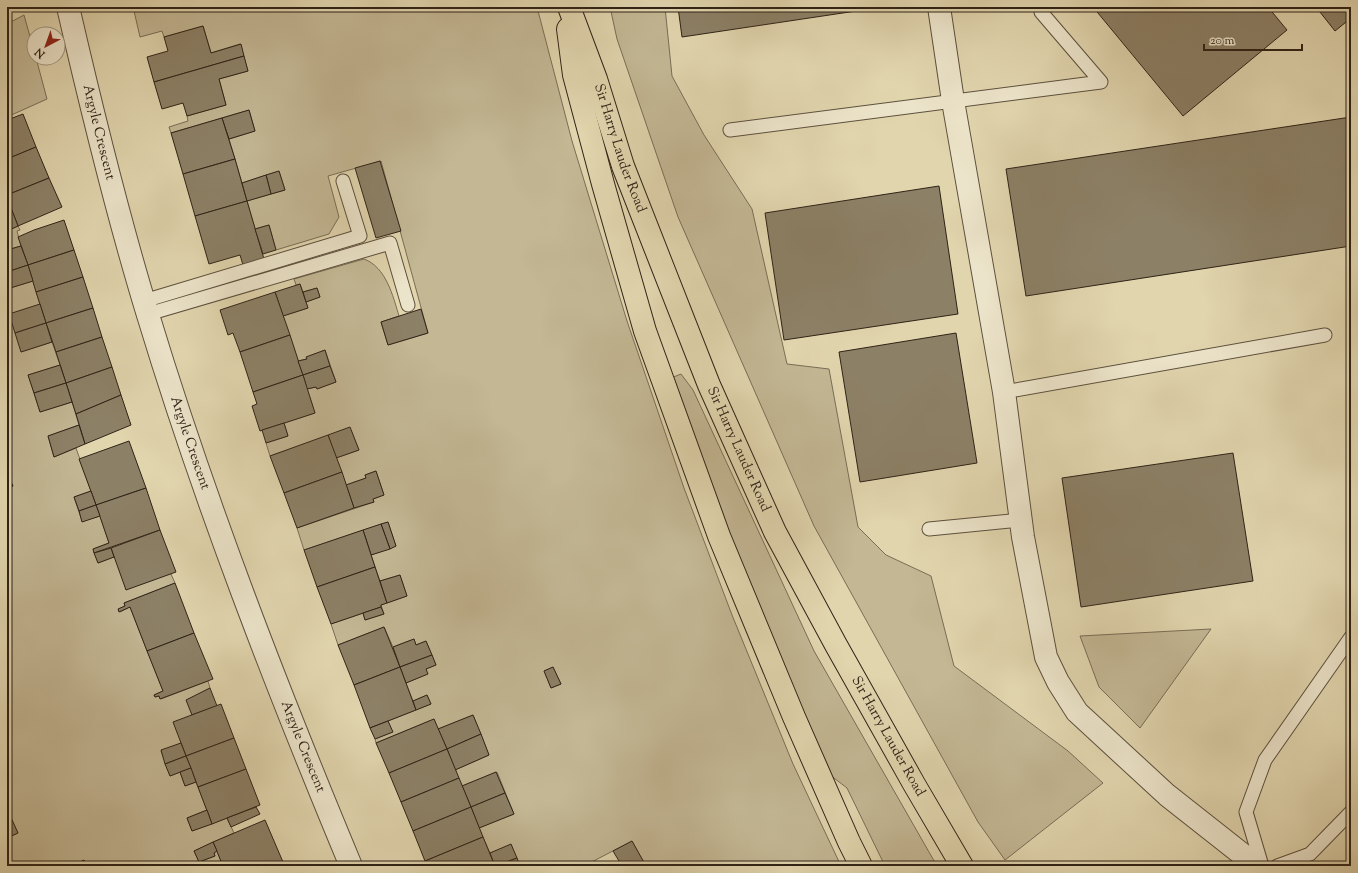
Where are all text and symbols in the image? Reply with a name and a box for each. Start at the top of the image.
north arrow [26,26,66,66]
scale bar [1204,26,1302,52]
text: 20 m [1210,32,1235,50]
text: N [31,44,49,62]
street label: Sir Harry Lauder Road [588,81,650,216]
street label: Argyle Crescent [77,83,120,182]
street label: Sir Harry Lauder Road [701,384,775,515]
street label: Argyle Crescent [164,394,215,493]
street label: Sir Harry Lauder Road [846,673,929,801]
street label: Argyle Crescent [275,698,330,796]

